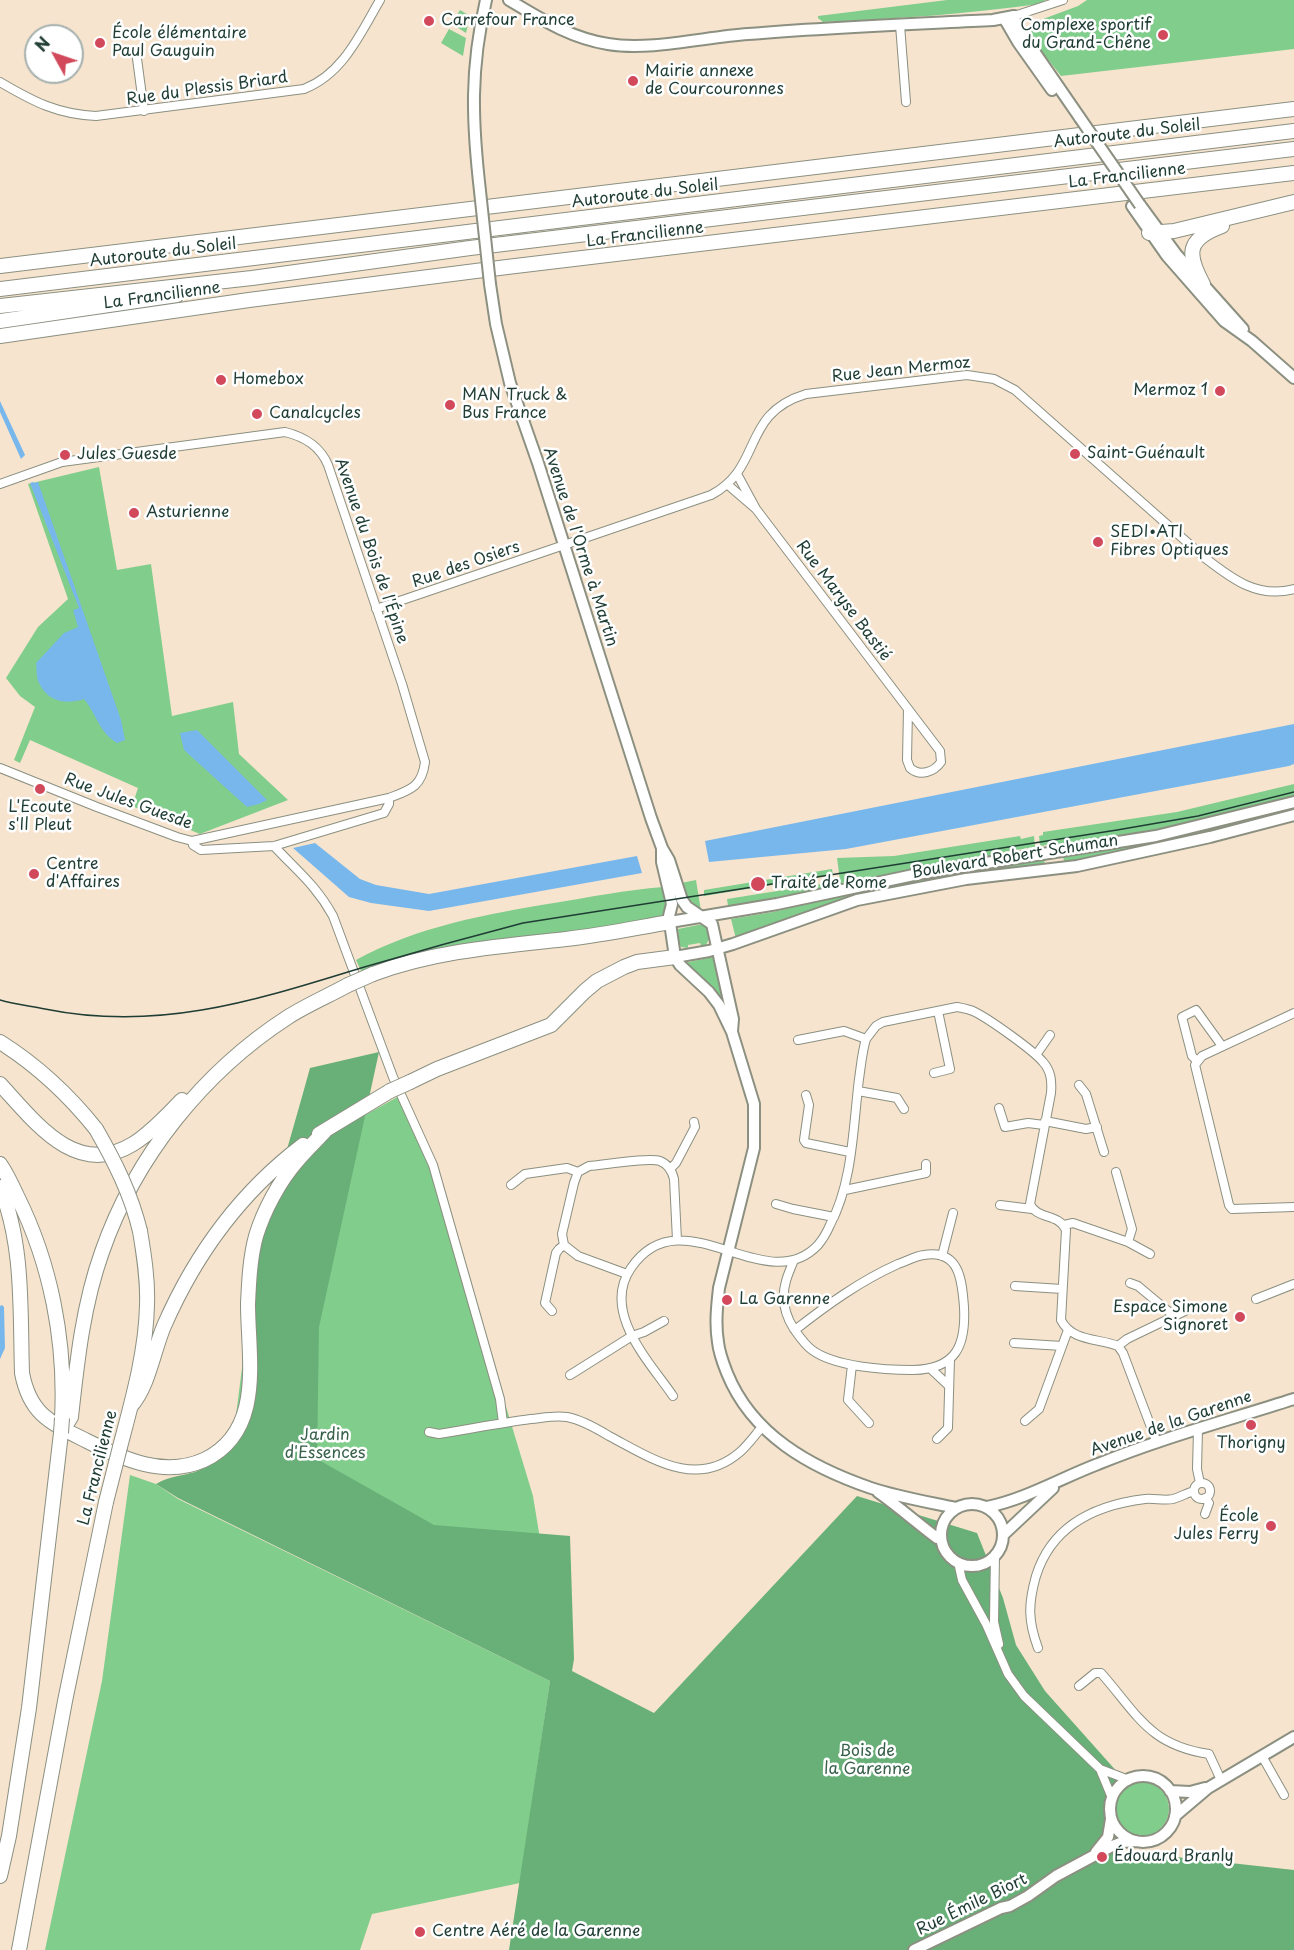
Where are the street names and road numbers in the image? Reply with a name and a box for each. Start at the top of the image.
street label: Rue du Plessis Briard [125,68,289,110]
street label: Autoroute du Soleil [1052,115,1202,153]
street label: La Francilienne [1067,159,1187,193]
street label: Autoroute du Soleil [570,175,720,213]
street label: La Francilienne [585,218,705,252]
street label: Autoroute du Soleil [88,234,238,272]
street label: La Francilienne [102,278,222,314]
street label: Rue Jean Mermoz [831,353,971,387]
street label: Avenue de l'Orme à Martin [539,445,621,649]
street label: Avenue du Bois de l'Épine [330,456,412,646]
street label: Rue Maryse Bastié [791,537,895,665]
street label: Rue des Osiers [410,538,522,592]
street label: Rue Jules Guesde [61,770,195,834]
street label: Boulevard Robert Schuman [910,831,1120,883]
street label: Avenue de la Garenne [1088,1387,1254,1461]
street label: La Francilienne [74,1408,122,1528]
street label: Rue Émile Biort [914,1870,1030,1940]

